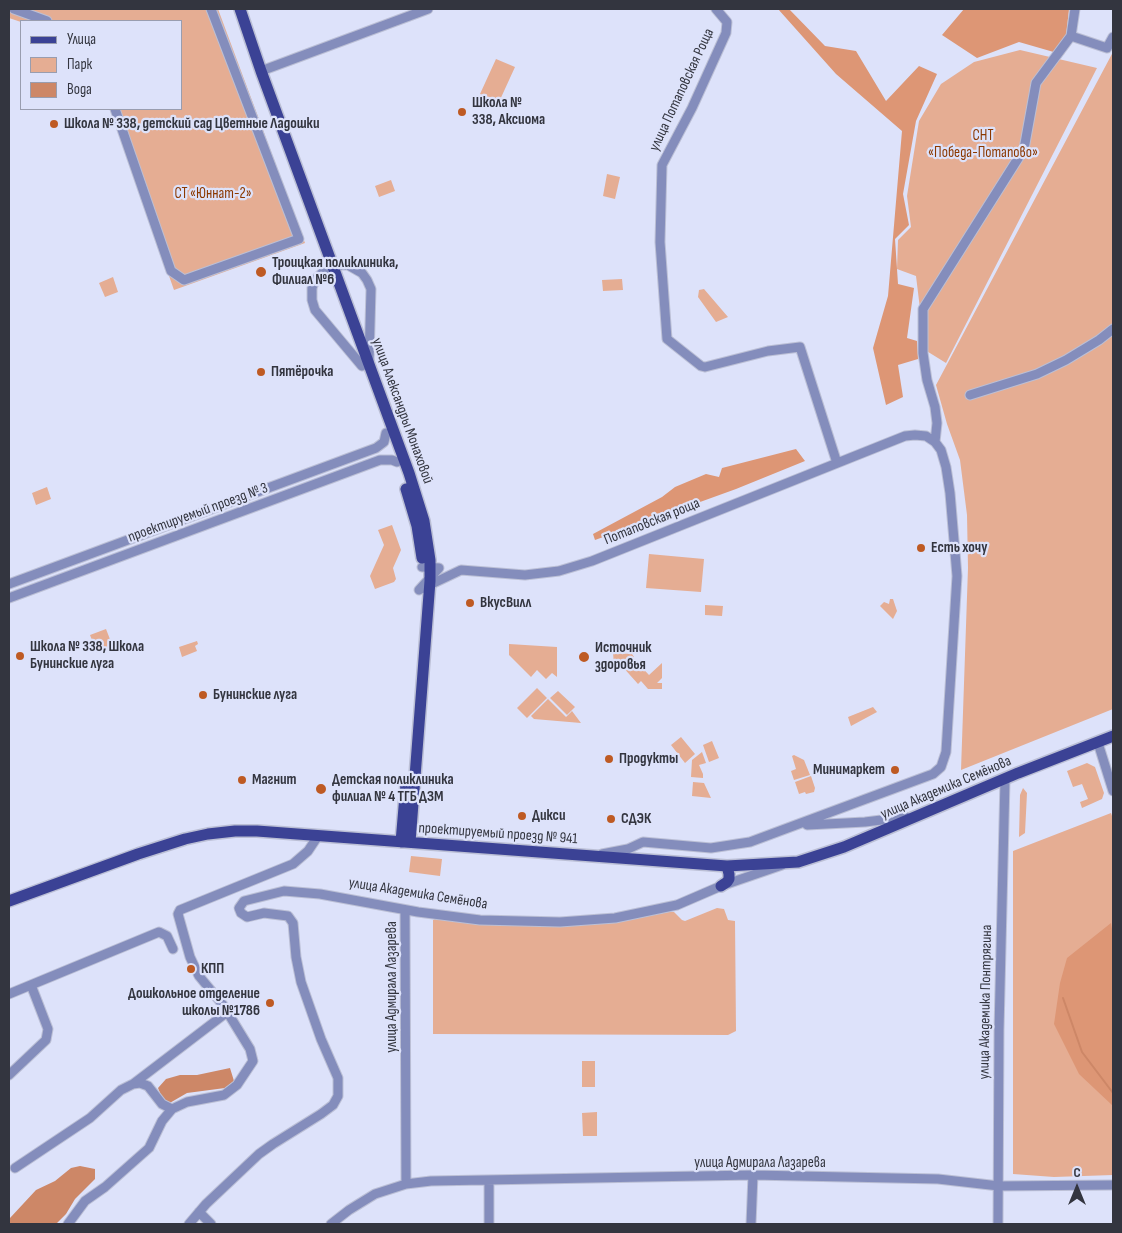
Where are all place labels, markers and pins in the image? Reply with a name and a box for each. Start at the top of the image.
place label: Школа № 338, Аксиома [472,94,545,129]
marker: Школа № 338, Аксиома [456,106,468,118]
place label: Школа № 338, детский сад Цветные Ладошки [64,115,319,133]
marker: Школа № 338, детский сад Цветные Ладошки [48,118,60,130]
place label: Троицкая поликлиника, Филиал №6 [272,254,399,289]
marker: Троицкая поликлиника, Филиал №6 [254,265,268,279]
place label: Пятёрочка [271,363,333,381]
marker: Пятёрочка [255,366,267,378]
place label: Есть хочу [931,539,987,557]
marker: Есть хочу [915,542,927,554]
place label: ВкусВилл [480,594,531,612]
marker: ВкусВилл [464,597,476,609]
place label: Школа № 338, Школа Бунинские луга [30,638,144,673]
place label: Источник здоровья [595,639,651,674]
marker: Школа № 338, Школа Бунинские луга [14,650,26,662]
marker: Источник здоровья [577,650,591,664]
place label: Бунинские луга [213,686,297,704]
marker: Бунинские луга [197,689,209,701]
place label: Продукты [619,750,678,768]
marker: Продукты [603,753,615,765]
place label: Минимаркет [813,761,885,779]
marker: Минимаркет [889,764,901,776]
place label: Магнит [252,771,297,789]
place label: Детская поликлиника филиал № 4 ТГБ ДЗМ [332,771,454,806]
marker: Магнит [236,774,248,786]
marker: Детская поликлиника филиал № 4 ТГБ ДЗМ [314,782,328,796]
place label: Дикси [532,807,565,825]
marker: Дикси [516,810,528,822]
place label: СДЭК [621,810,651,828]
marker: СДЭК [605,813,617,825]
place label: КПП [201,960,224,978]
marker: КПП [185,963,197,975]
place label: Дошкольное отделение школы №1786 [128,985,260,1020]
marker: Дошкольное отделение школы №1786 [264,997,276,1009]

